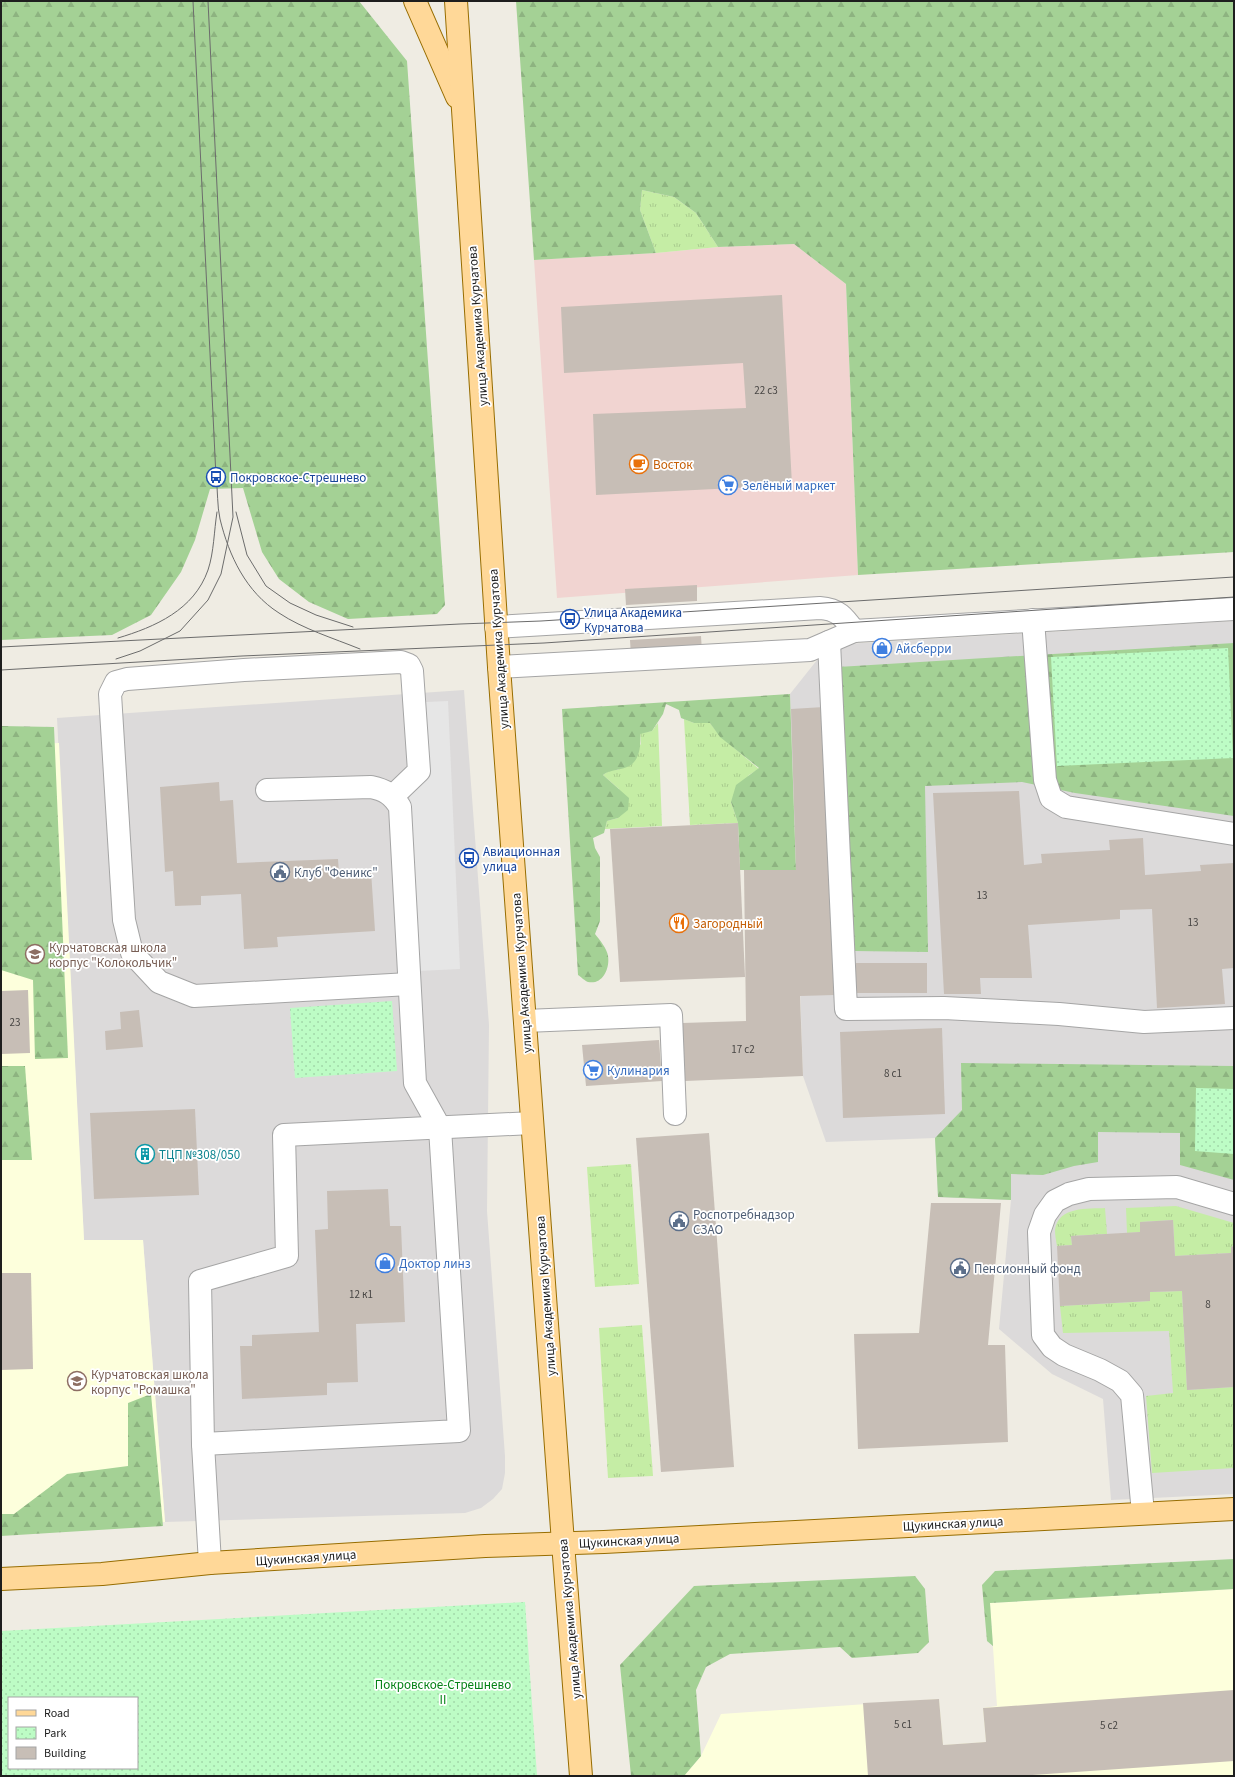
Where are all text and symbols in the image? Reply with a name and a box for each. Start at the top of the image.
street label: улица Академика Курчатова [463,245,493,407]
house number: 22 с3 [754,383,778,398]
cafe icon: Восток [628,453,650,475]
place label: Восток [653,456,693,474]
bus stop icon: Покровское-Стрешнево [205,466,227,488]
place label: Покровское-Стрешнево [230,469,366,487]
supermarket icon: Зелёный маркет [717,474,739,496]
place label: Зелёный маркет [742,477,835,495]
street label: улица Академика Курчатова [484,568,514,730]
place label: Улица Академика Курчатова [584,604,682,637]
bus stop icon: Улица Академика Курчатова [559,608,581,630]
shop icon: Айсберри [871,637,893,659]
place label: Айсберри [896,640,952,658]
place label: Авиационная улица [483,843,560,876]
bus stop icon: Авиационная улица [458,847,480,869]
public building icon: Клуб "Феникс" [269,861,291,883]
place label: Клуб "Феникс" [294,864,378,882]
house number: 13 [977,888,987,903]
street label: улица Академика Курчатова [507,892,537,1054]
restaurant icon: Загородный [668,912,690,934]
place label: Загородный [693,915,763,933]
house number: 13 [1188,915,1198,930]
place label: Курчатовская школа корпус "Колокольчик" [49,939,177,972]
school or university icon: Курчатовская школа корпус "Колокольчик" [24,943,46,965]
house number: 23 [10,1015,20,1030]
house number: 17 с2 [731,1042,755,1057]
supermarket icon: Кулинария [582,1059,604,1081]
place label: Кулинария [607,1062,670,1080]
house number: 8 с1 [884,1066,902,1081]
building icon: ТЦП №308/050 [134,1143,156,1165]
place label: ТЦП №308/050 [159,1146,240,1164]
place label: Роспотребнадзор СЗАО [693,1206,795,1239]
public building icon: Роспотребнадзор СЗАО [668,1210,690,1232]
street label: улица Академика Курчатова [531,1215,561,1377]
shop icon: Доктор линз [374,1252,396,1274]
place label: Доктор линз [399,1255,471,1273]
public building icon: Пенсионный фонд [949,1257,971,1279]
place label: Пенсионный фонд [974,1260,1081,1278]
house number: 12 к1 [349,1287,373,1302]
house number: 8 [1205,1297,1211,1312]
place label: Курчатовская школа корпус "Ромашка" [91,1366,209,1399]
school or university icon: Курчатовская школа корпус "Ромашка" [66,1370,88,1392]
street label: Щукинская улица [902,1512,1004,1536]
street label: Щукинская улица [578,1529,680,1553]
street label: улица Академика Курчатова [554,1538,586,1700]
street label: Щукинская улица [255,1546,357,1570]
park label: Покровское-Стрешнево II [375,1676,511,1709]
legend [8,1697,138,1769]
text: Road [44,1705,70,1722]
house number: 5 с1 [894,1717,912,1732]
house number: 5 с2 [1100,1718,1118,1733]
text: Park [44,1725,66,1742]
text: Building [44,1745,86,1762]

